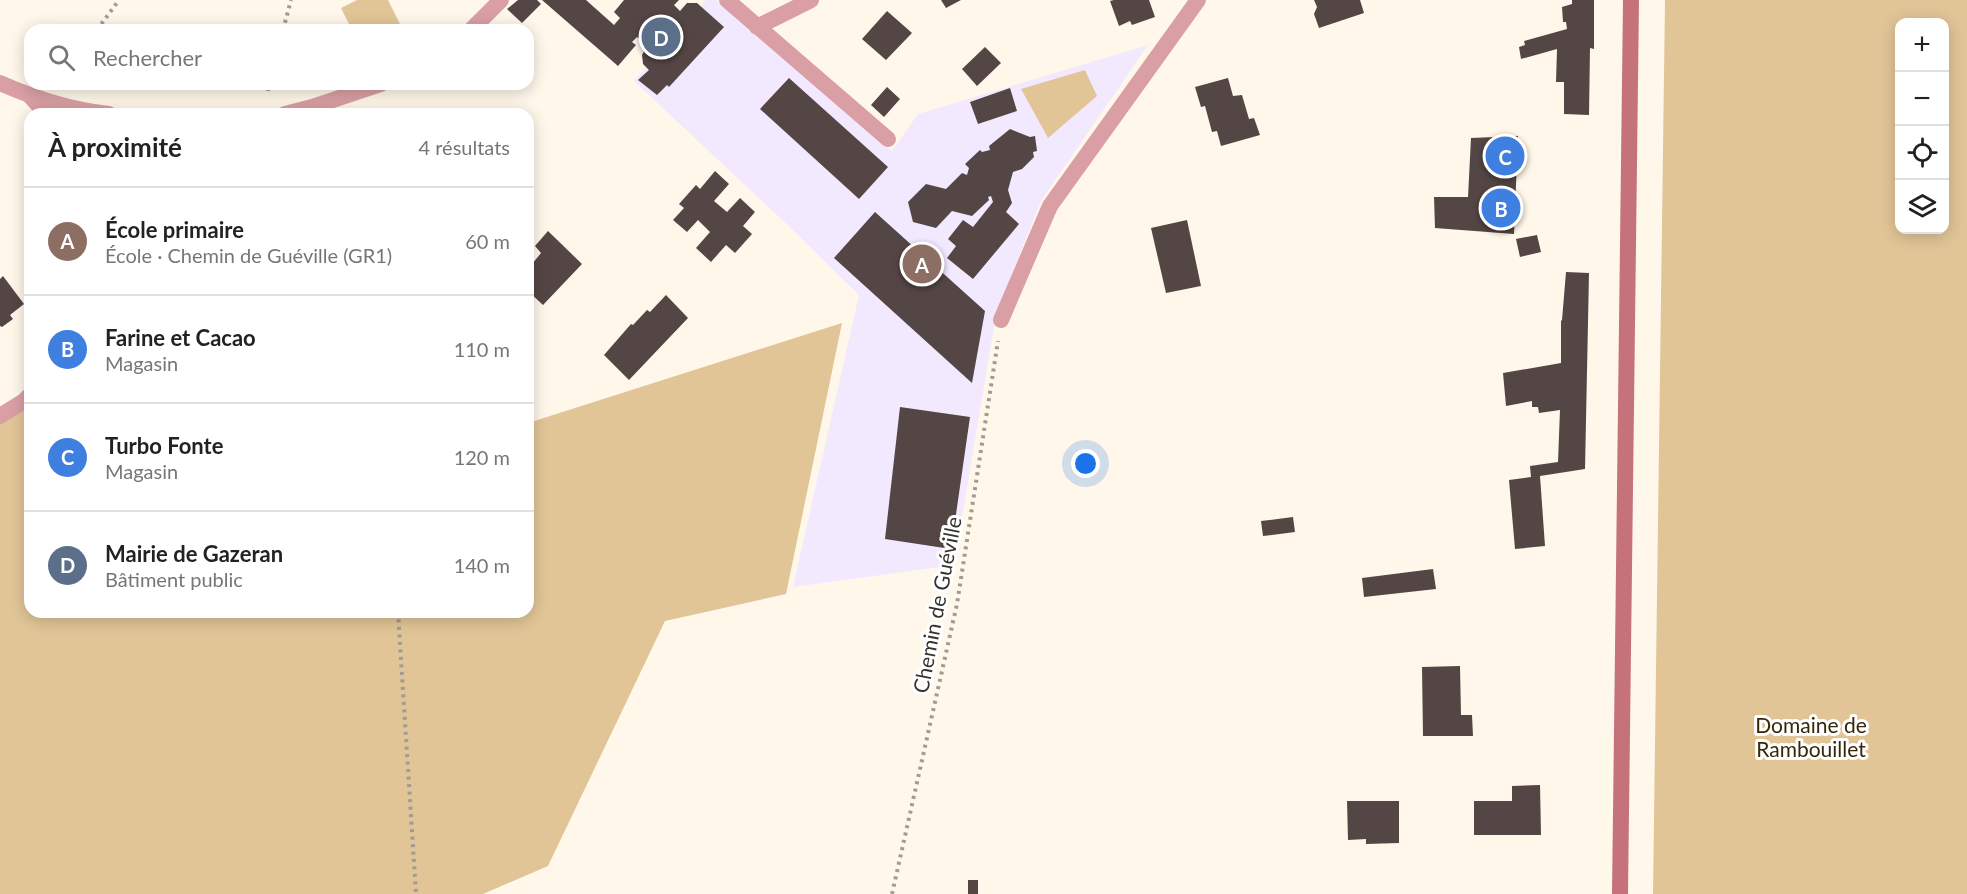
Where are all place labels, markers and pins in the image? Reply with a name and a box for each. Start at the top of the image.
pin: D [642,15,680,60]
pin: C [1486,134,1524,178]
pin: B [1482,186,1520,230]
pin: A [902,242,942,286]

